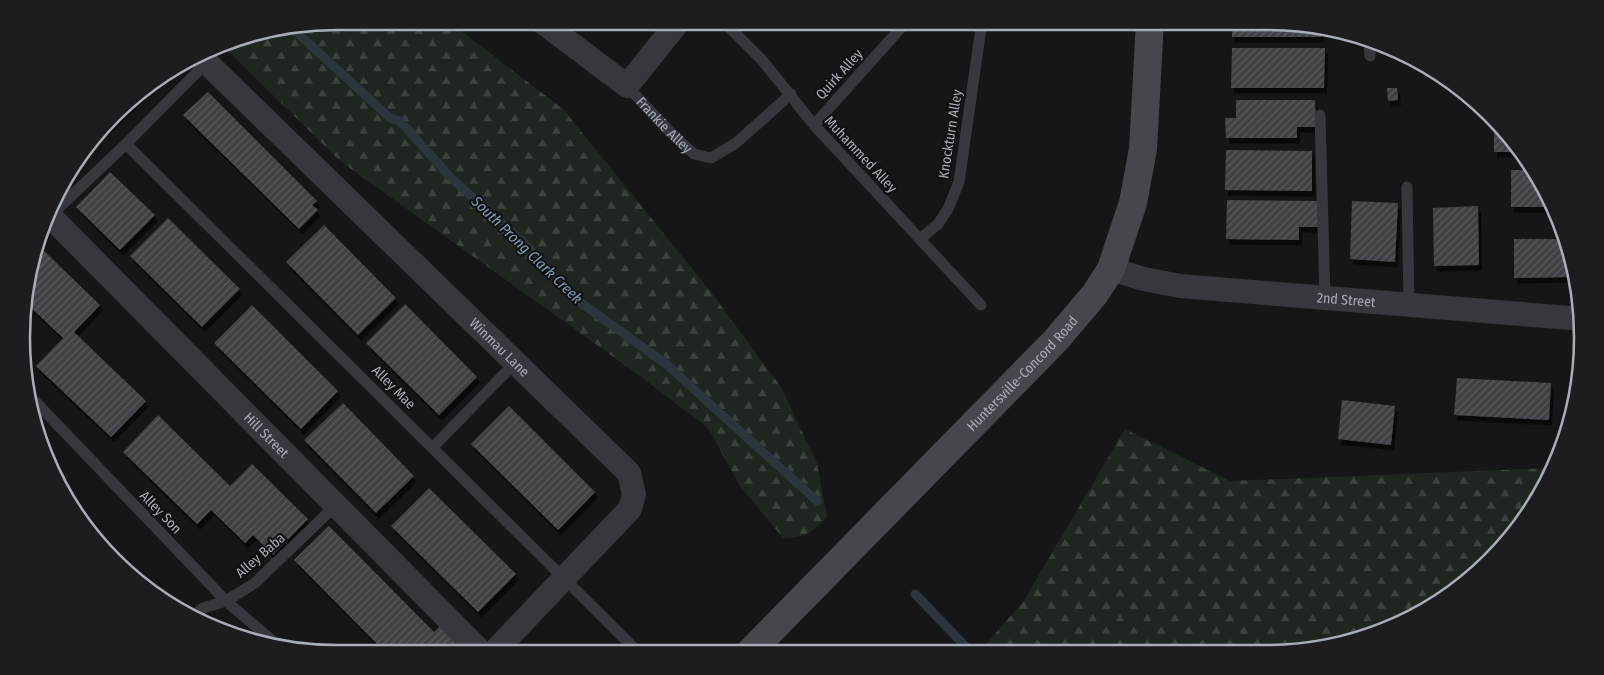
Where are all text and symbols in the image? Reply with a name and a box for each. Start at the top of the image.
street label: Quirk Alley [812,45,867,103]
street label: Knockturn Alley [935,88,966,180]
street label: Frankie Alley [633,94,696,158]
street label: Muhammed Alley [821,113,901,197]
water label: South Prong Clark Creek [467,192,587,308]
street label: 2nd Street [1316,289,1377,311]
street label: Huntersville-Concord Road [963,313,1082,435]
street label: Winmau Lane [466,315,533,381]
street label: Alley Mae [368,362,419,413]
street label: Hill Street [240,409,293,462]
street label: Alley Son [136,487,185,537]
street label: Alley Baba [232,529,289,581]

